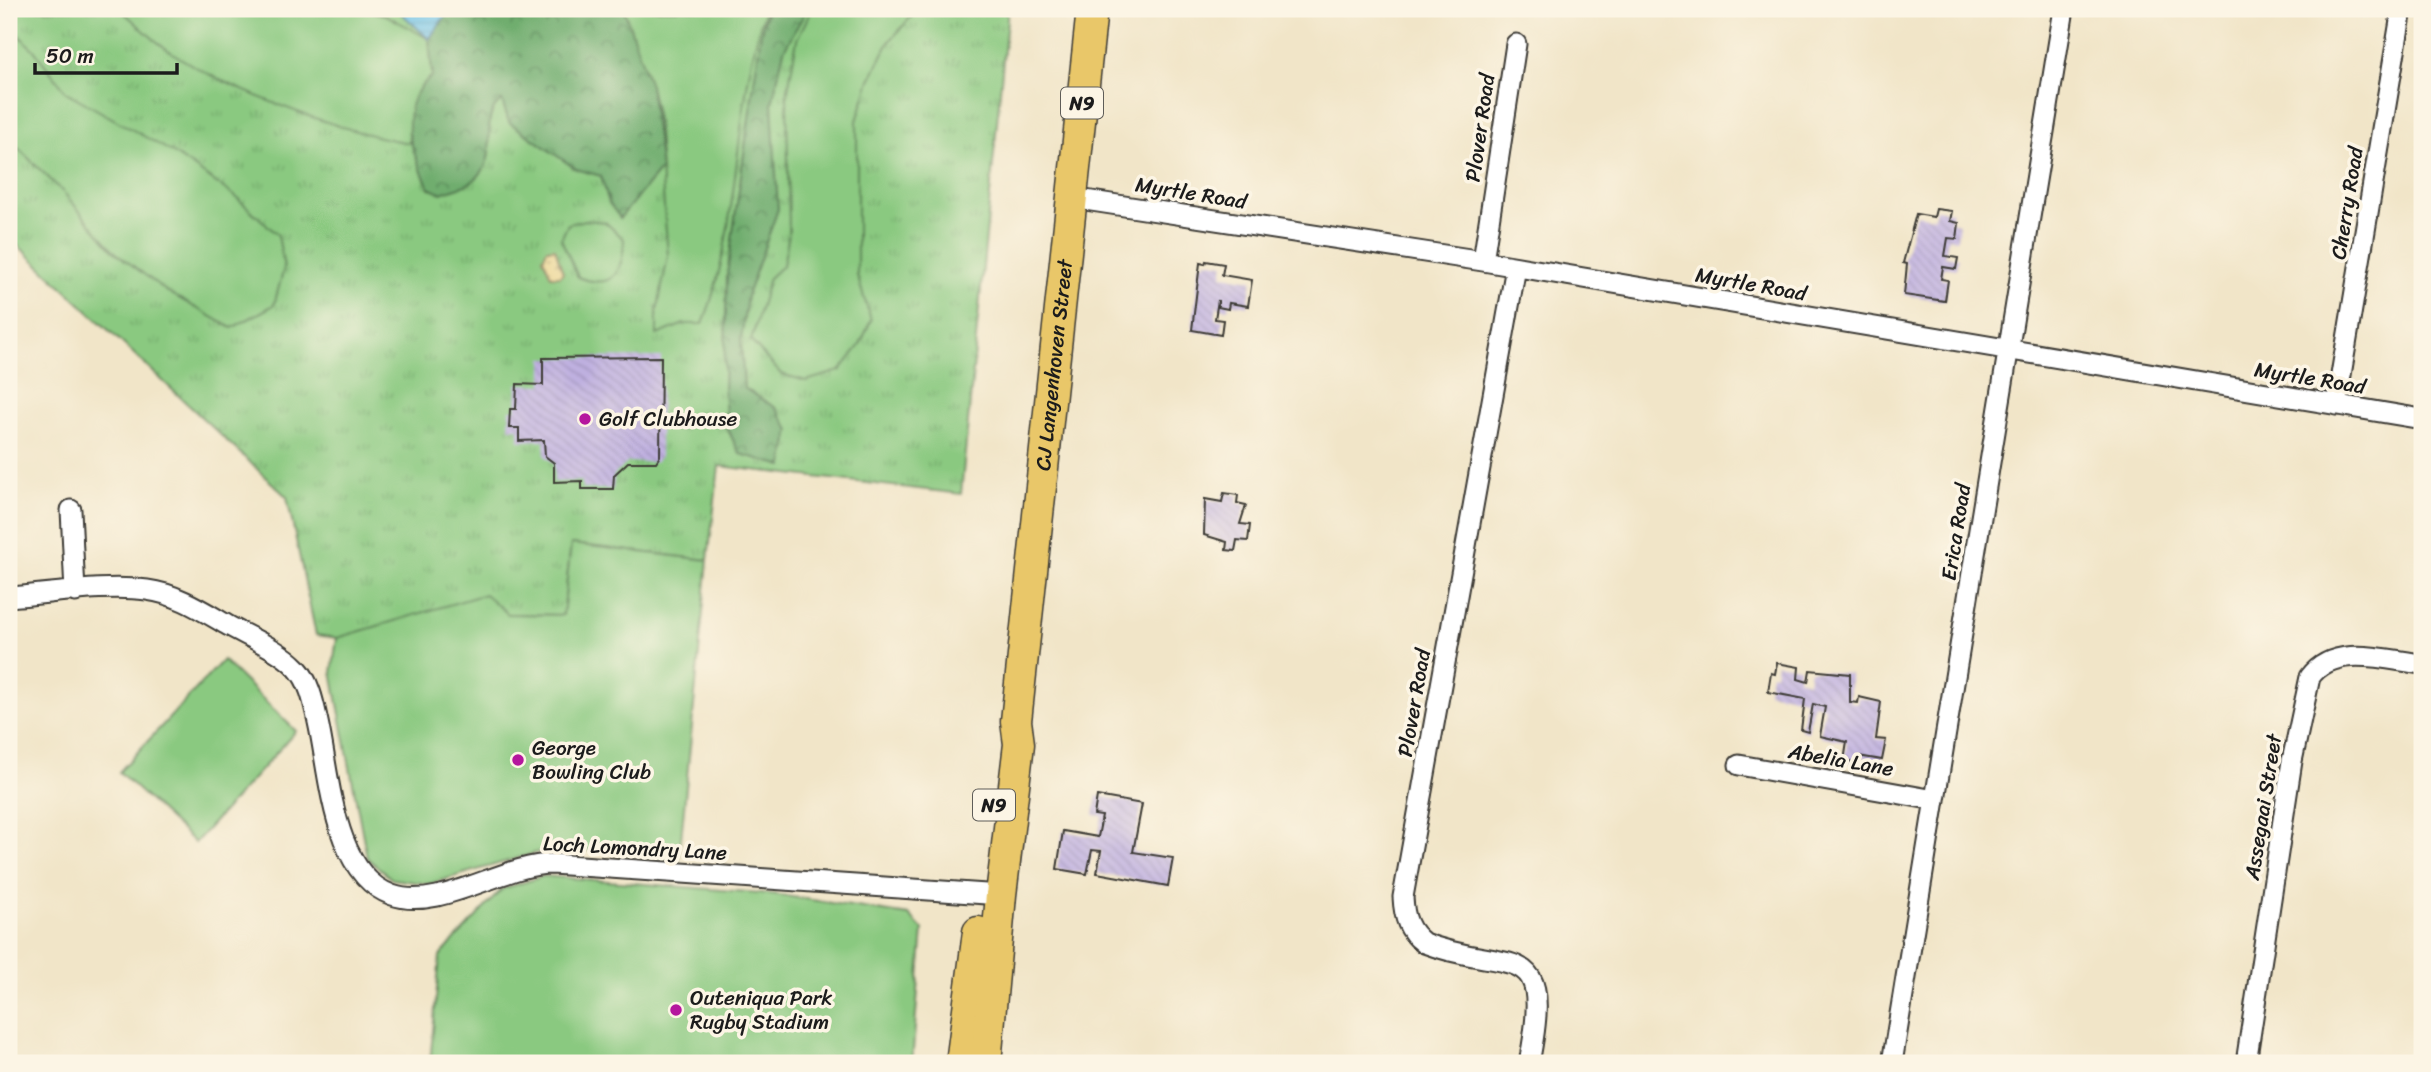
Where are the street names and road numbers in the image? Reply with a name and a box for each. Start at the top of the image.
street label: Plover Road [1454,70,1507,185]
road number: N9 [1061,88,1103,118]
street label: Cherry Road [2319,142,2375,262]
street label: Myrtle Road [1133,165,1251,221]
street label: CJ Langenhoven Street [1024,256,1084,472]
street label: Myrtle Road [1692,256,1812,313]
street label: Myrtle Road [2252,350,2370,406]
street label: Erica Road [1930,479,1983,583]
street label: Plover Road [1386,644,1442,760]
street label: Assegaai Street [2233,730,2294,884]
street label: Abelia Lane [1784,732,1897,788]
road number: N9 [973,790,1015,820]
street label: Loch Lomondry Lane [542,824,728,872]

